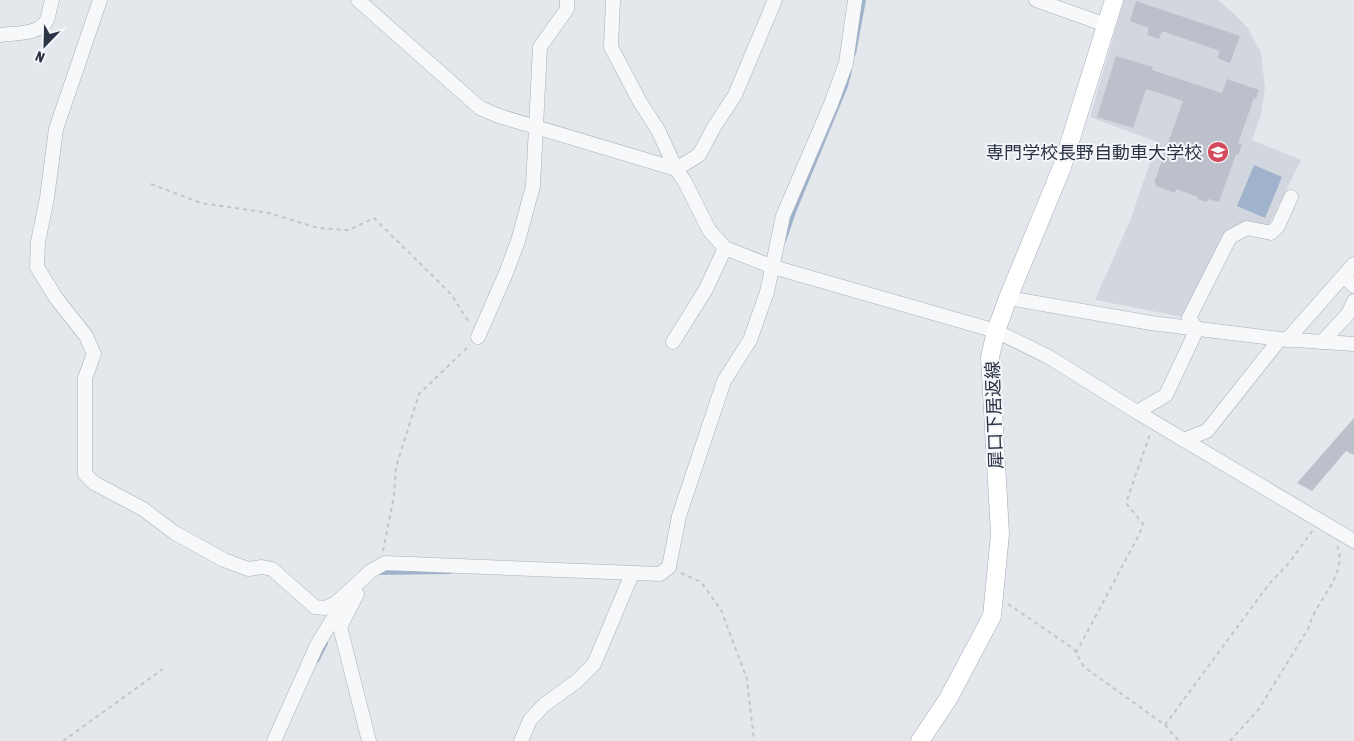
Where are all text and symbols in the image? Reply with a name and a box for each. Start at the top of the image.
north arrow [20,20,70,70]
text: N [33,48,47,66]
school or university icon: 専門学校長野自動車大学校 [1206,140,1230,164]
place label: 専門学校長野自動車大学校 [986,142,1202,163]
street label: 犀口下居返線 [982,361,1006,469]

